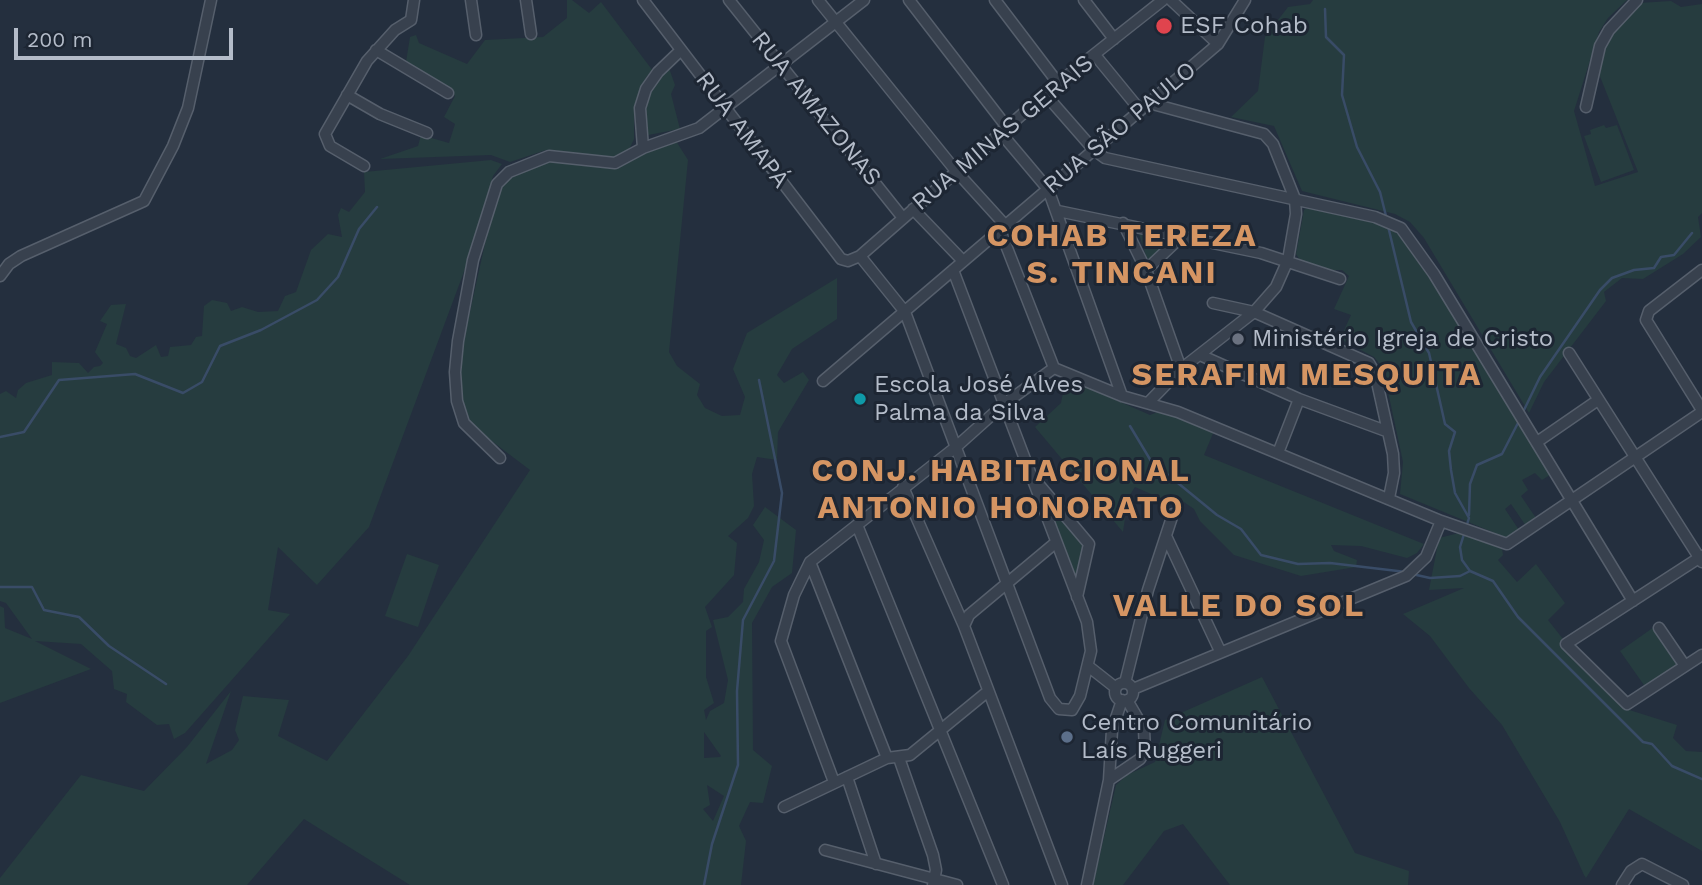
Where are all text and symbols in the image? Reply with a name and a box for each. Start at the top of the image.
place label: ESF Cohab [1180,12,1308,40]
scale bar [18,14,236,58]
marker: ESF Cohab [1154,16,1174,36]
street label: RUA AMAZONAS [745,26,887,192]
text: 200 m [27,27,93,52]
street label: RUA MINAS GERAIS [906,49,1100,217]
street label: RUA SÃO PAULO [1038,56,1202,200]
street label: RUA AMAPÁ [689,66,795,194]
district label: COHAB TEREZA S. TINCANI [988,218,1256,293]
place label: Ministério Igreja de Cristo [1252,325,1553,353]
marker: Ministério Igreja de Cristo [1230,331,1246,347]
district label: SERAFIM MESQUITA [1134,357,1480,395]
place label: Escola José Alves Palma da Silva [874,371,1083,427]
marker: Escola José Alves Palma da Silva [852,391,868,407]
district label: CONJ. HABITACIONAL ANTONIO HONORATO [814,453,1188,528]
district label: VALLE DO SOL [1114,588,1364,626]
place label: Centro Comunitário Laís Ruggeri [1081,709,1312,765]
marker: Centro Comunitário Laís Ruggeri [1059,729,1075,745]

